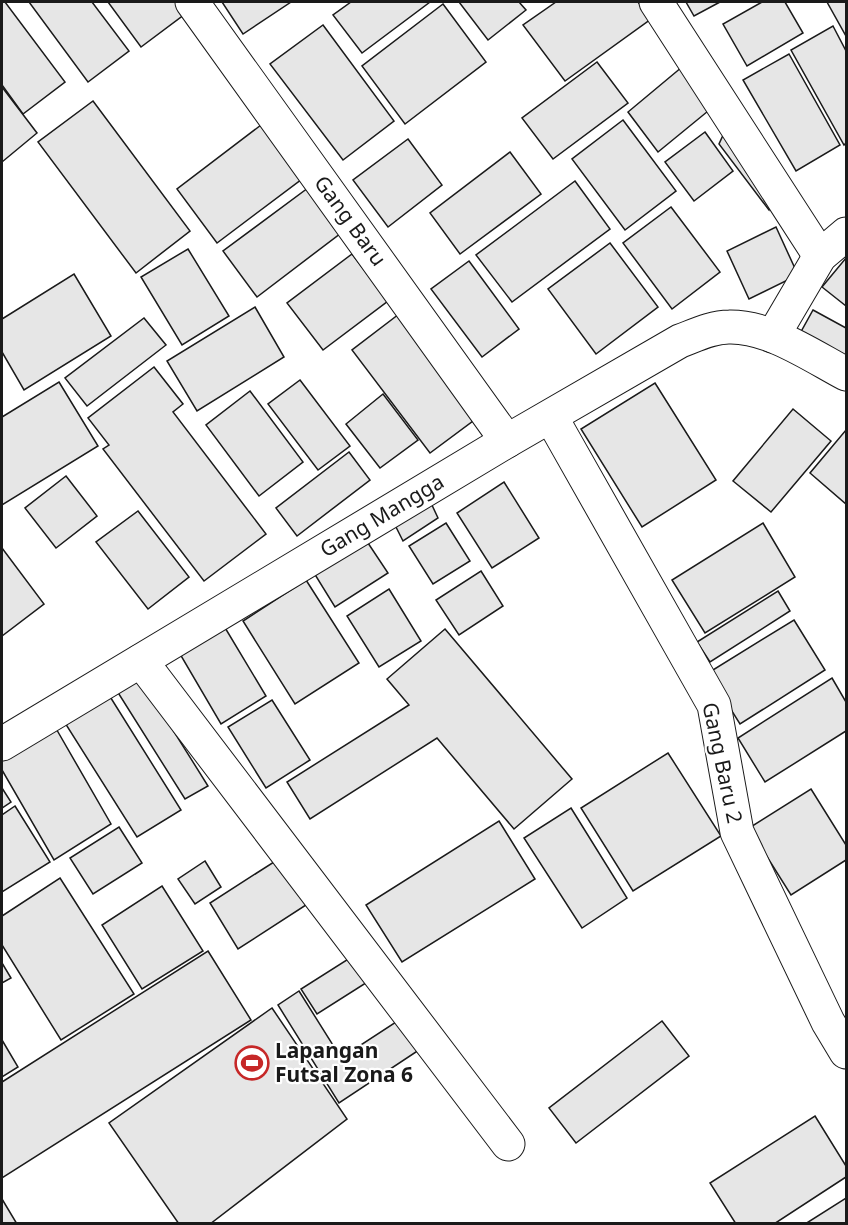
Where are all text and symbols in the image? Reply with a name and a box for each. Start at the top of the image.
street label: Gang Baru [308,170,393,271]
street label: Gang Mangga [314,467,449,563]
street label: Gang Baru 2 [696,700,749,826]
place label: Lapangan Futsal Zona 6 [275,1036,413,1088]
sports icon: Lapangan Futsal Zona 6 [234,1045,270,1081]

